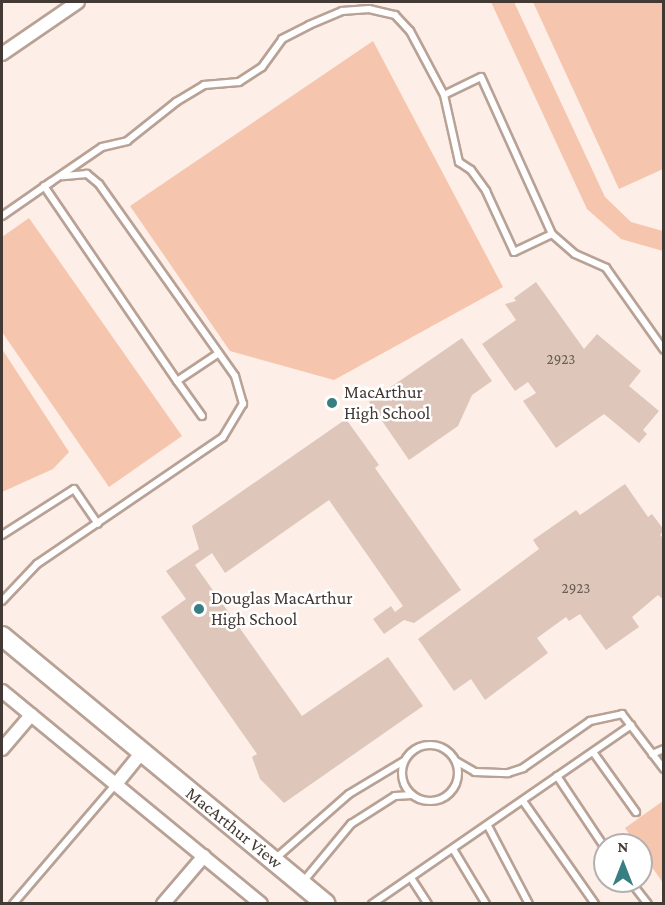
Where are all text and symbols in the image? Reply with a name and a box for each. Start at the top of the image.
house number: 2923 [547,351,575,369]
place label: MacArthur High School [344,382,430,424]
marker: MacArthur High School [325,396,339,410]
house number: 2923 [562,580,590,598]
place label: Douglas MacArthur High School [211,588,353,630]
marker: Douglas MacArthur High School [192,602,206,616]
street label: MacArthur View [181,782,287,874]
north arrow [593,833,653,893]
text: N [618,838,628,855]

